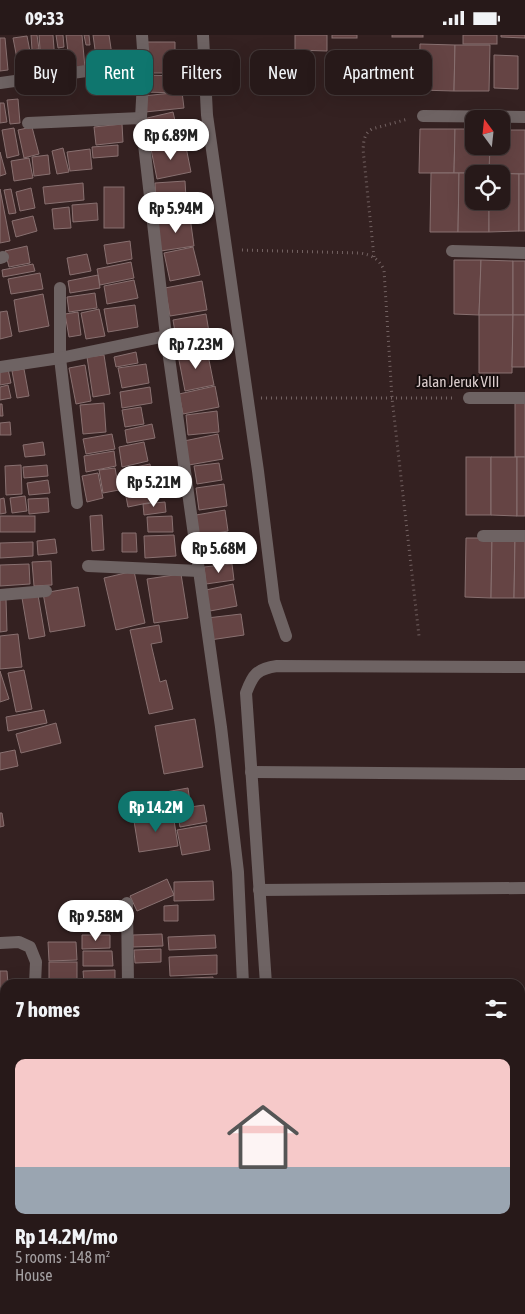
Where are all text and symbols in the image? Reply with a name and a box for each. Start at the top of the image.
text: 09:33 [25,7,64,29]
chip: Buy [15,50,76,95]
chip: Rent [86,50,153,95]
chip: Filters [163,50,240,95]
chip: New [250,50,315,95]
chip: Apartment [325,50,432,95]
north arrow [465,110,510,155]
map controls [465,110,510,210]
pin: Rp 6.89M [119,119,223,161]
text: Rp 6.89M [144,126,198,144]
button: locate [465,165,510,210]
pin: Rp 5.94M [124,191,228,234]
text: Rp 5.94M [149,199,203,217]
pin: Rp 7.23M [144,327,248,370]
text: Rp 7.23M [169,335,223,353]
street label: Jalan Jeruk VIII [417,373,499,390]
pin: Rp 5.21M [102,465,206,508]
text: Rp 5.21M [127,473,181,491]
pin: Rp 5.68M [167,531,271,574]
text: Rp 5.68M [192,539,246,557]
pin: Rp 14.2M [104,791,208,833]
text: Rp 14.2M [129,798,183,816]
pin: Rp 9.58M [44,899,148,942]
text: Rp 9.58M [69,907,123,925]
icon: filters [482,995,510,1023]
text: 7 homes [15,997,80,1021]
icon: home [218,1092,308,1182]
text: Rp 14.2M/mo [15,1224,118,1248]
text: 5 rooms · 148 m² [15,1248,110,1266]
text: House [15,1266,52,1284]

